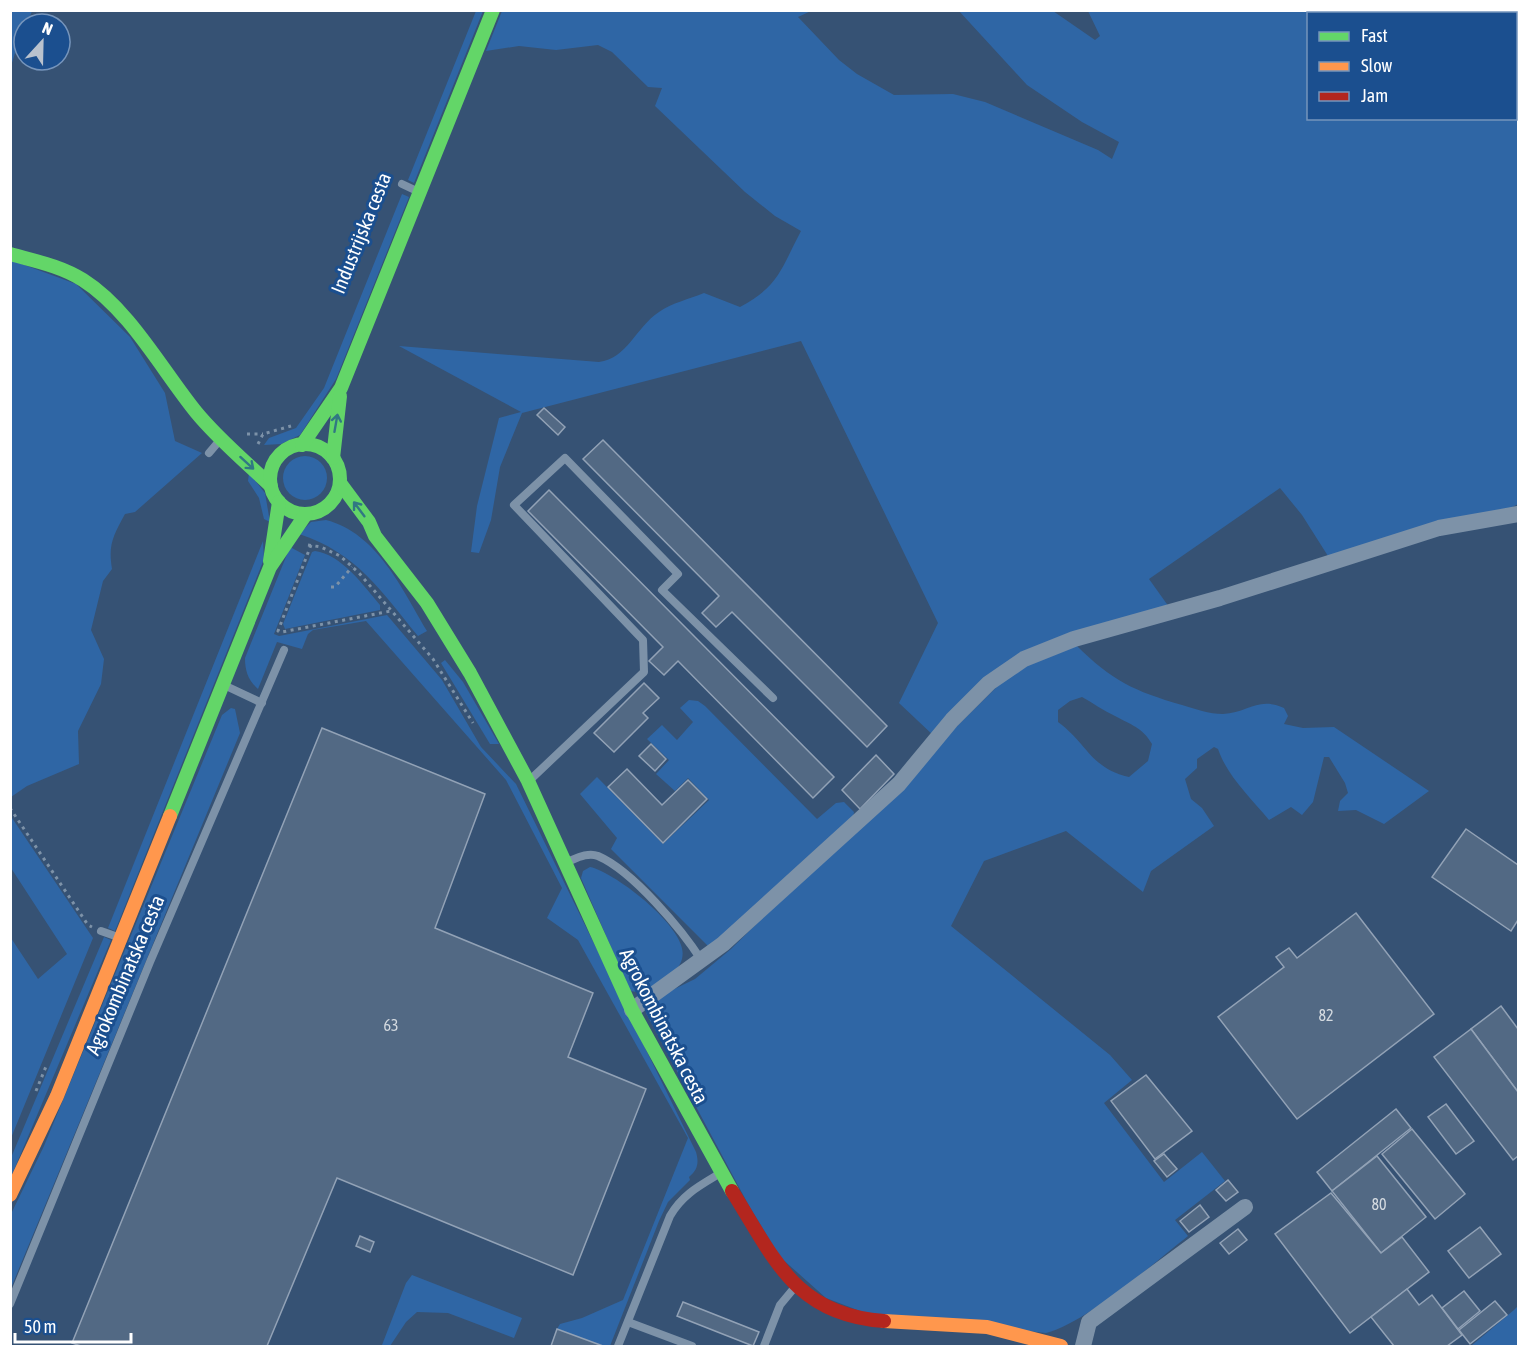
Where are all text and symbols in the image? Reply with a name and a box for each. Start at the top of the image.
north arrow [12,12,72,72]
legend [1307,12,1517,120]
text: N [40,18,55,38]
text: Fast [1361,25,1388,46]
text: Slow [1361,55,1392,76]
text: Jam [1361,85,1388,106]
street label: Industrijska cesta [326,169,395,297]
one-way arrow [331,413,342,433]
one-way arrow [240,456,255,471]
one-way arrow [352,501,365,517]
street label: Agrokombinatska cesta [80,891,169,1058]
street label: Agrokombinatska cesta [615,944,714,1107]
house number: 82 [1318,1006,1334,1024]
house number: 63 [383,1016,399,1034]
house number: 80 [1371,1195,1387,1213]
scale bar [15,1306,130,1344]
text: 50 m [24,1316,56,1337]

